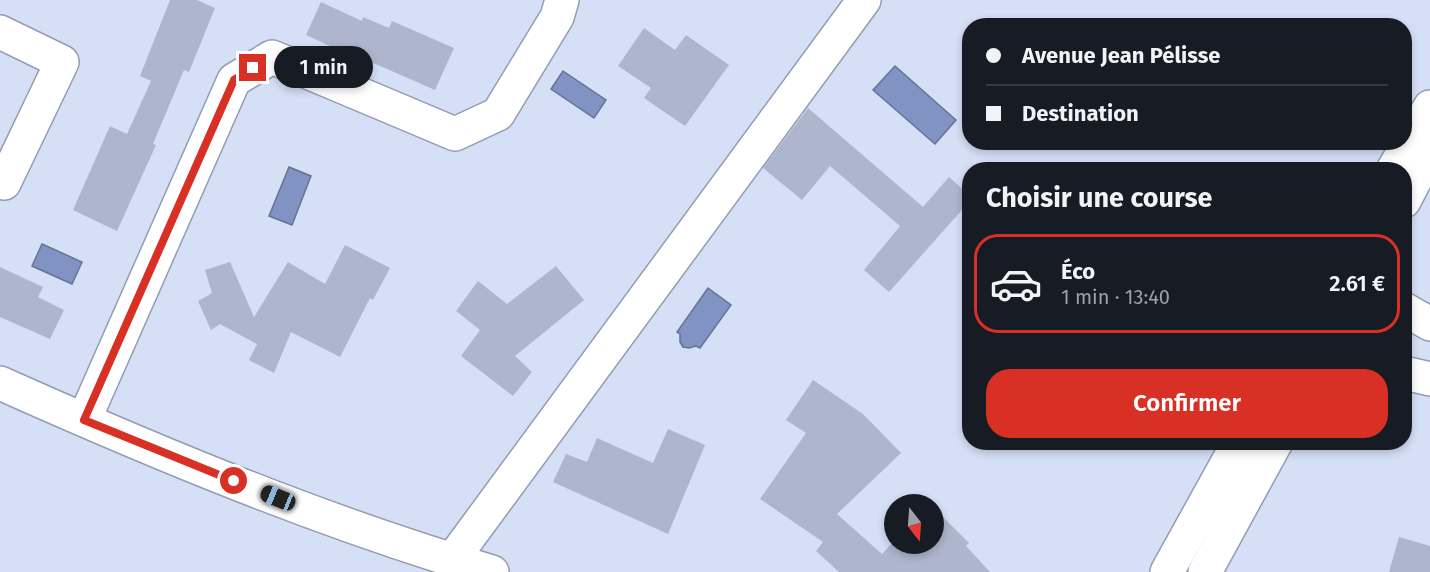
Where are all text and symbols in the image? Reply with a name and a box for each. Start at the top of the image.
text: Avenue Jean Pélisse [1022,42,1220,69]
callout: 1 min [274,47,373,89]
route end [239,54,266,81]
text: 1 min [299,55,348,79]
text: Destination [1022,100,1139,127]
text: Choisir une course [986,182,1212,214]
icon: car [989,257,1043,311]
text: Éco [1061,258,1095,285]
text: 2.61 € [1329,270,1385,297]
text: 1 min · 13:40 [1061,285,1170,309]
button: Confirmer [986,369,1388,438]
route start [220,467,247,494]
car [258,483,298,513]
north arrow [884,494,944,554]
map controls [884,494,944,554]

